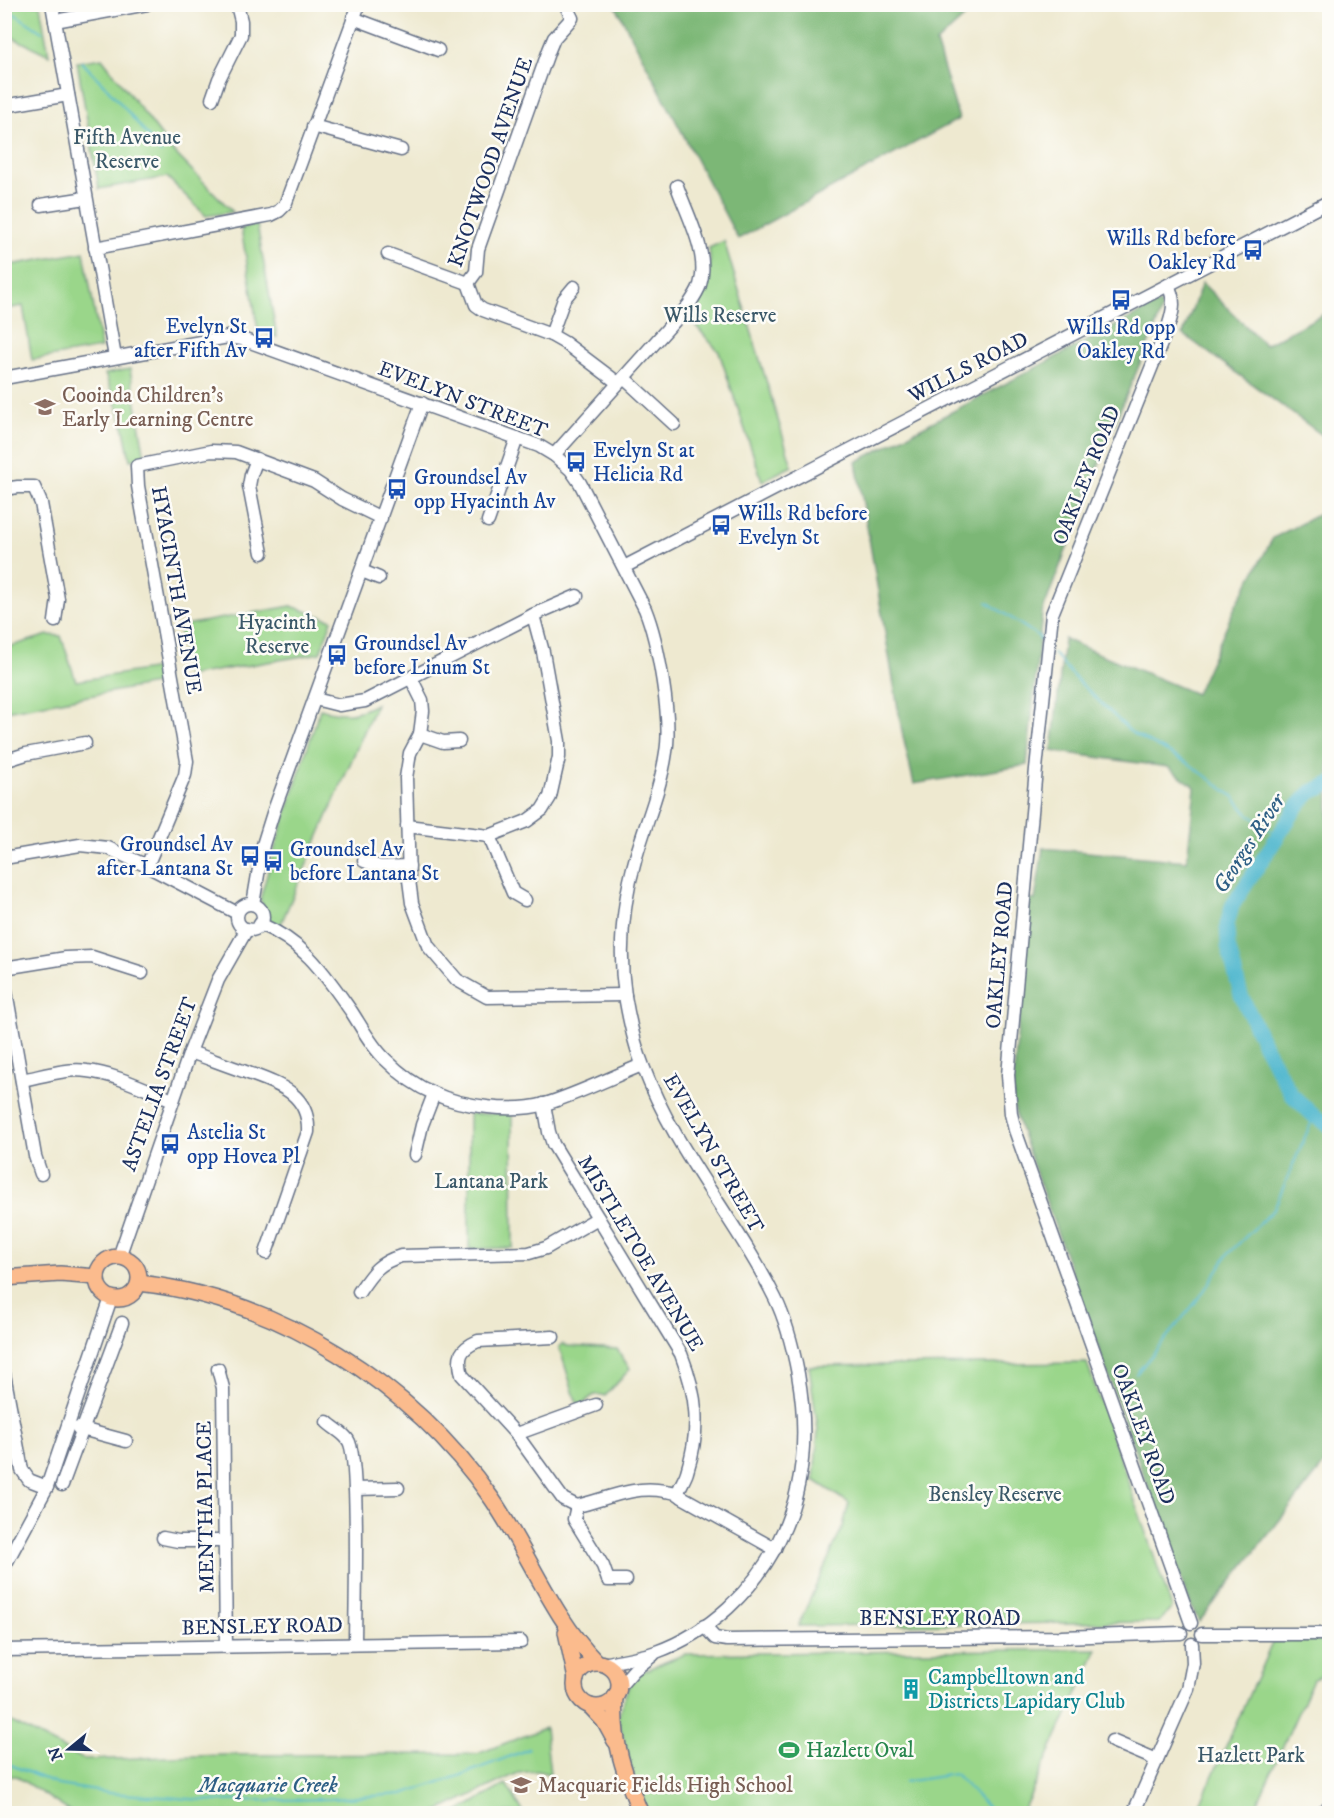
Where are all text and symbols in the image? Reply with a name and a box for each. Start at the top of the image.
street label: KNOTWOOD AVENUE [443,54,539,271]
park label: Fifth Avenue Reserve [73,125,181,175]
place label: Wills Rd before Oakley Rd [1106,226,1237,276]
bus stop icon: Wills Rd before Oakley Rd [1241,238,1265,262]
bus stop icon: Wills Rd opp Oakley Rd [1109,288,1133,312]
park label: Wills Reserve [662,303,777,329]
place label: Evelyn St after Fifth Av [134,314,248,364]
place label: Wills Rd opp Oakley Rd [1066,315,1176,365]
bus stop icon: Evelyn St after Fifth Av [252,326,276,350]
street label: WILLS ROAD [903,327,1033,410]
street label: EVELYN STREET [374,356,551,444]
place label: Cooinda Children’s Early Learning Centre [62,383,254,433]
school or university icon: Cooinda Children’s Early Learning Centre [33,395,57,419]
street label: OAKLEY ROAD [1047,402,1127,549]
place label: Evelyn St at Helicia Rd [593,438,695,488]
bus stop icon: Evelyn St at Helicia Rd [564,450,588,474]
place label: Groundsel Av opp Hyacinth Av [414,465,556,515]
bus stop icon: Groundsel Av opp Hyacinth Av [385,477,409,501]
street label: HYACINTH AVENUE [145,484,207,696]
place label: Wills Rd before Evelyn St [737,501,868,551]
bus stop icon: Wills Rd before Evelyn St [709,513,733,537]
park label: Hyacinth Reserve [237,610,317,660]
place label: Groundsel Av before Linum St [354,631,490,681]
bus stop icon: Groundsel Av before Linum St [325,643,349,667]
water label: Georges River [1207,787,1293,899]
place label: Groundsel Av after Lantana St [97,832,234,882]
place label: Groundsel Av before Lantana St [290,837,439,887]
bus stop icon: Groundsel Av after Lantana St [238,844,262,868]
bus stop icon: Groundsel Av before Lantana St [261,849,285,873]
street label: OAKLEY ROAD [981,880,1019,1030]
street label: ASTELIA STREET [116,994,204,1175]
street label: EVELYN STREET [657,1069,769,1238]
place label: Astelia St opp Hovea Pl [187,1120,301,1170]
bus stop icon: Astelia St opp Hovea Pl [158,1132,182,1156]
street label: MISTLETOE AVENUE [571,1151,709,1356]
park label: Lantana Park [434,1169,549,1195]
street label: OAKLEY ROAD [1106,1360,1181,1508]
street label: MENTHA PLACE [191,1420,221,1593]
park label: Bensley Reserve [928,1482,1062,1508]
street label: BENSLEY ROAD [859,1606,1021,1632]
street label: BENSLEY ROAD [181,1613,343,1641]
place label: Campbelltown and Districts Lapidary Club [928,1665,1125,1715]
building icon: Campbelltown and Districts Lapidary Club [899,1677,923,1701]
north arrow [39,1719,99,1779]
sports icon: Hazlett Oval [777,1738,801,1762]
place label: Hazlett Oval [806,1738,915,1764]
park label: Hazlett Park [1197,1743,1305,1769]
text: N [44,1744,67,1763]
water label: Macquarie Creek [196,1772,339,1800]
school or university icon: Macquarie Fields High School [509,1773,533,1797]
place label: Macquarie Fields High School [538,1773,793,1799]

